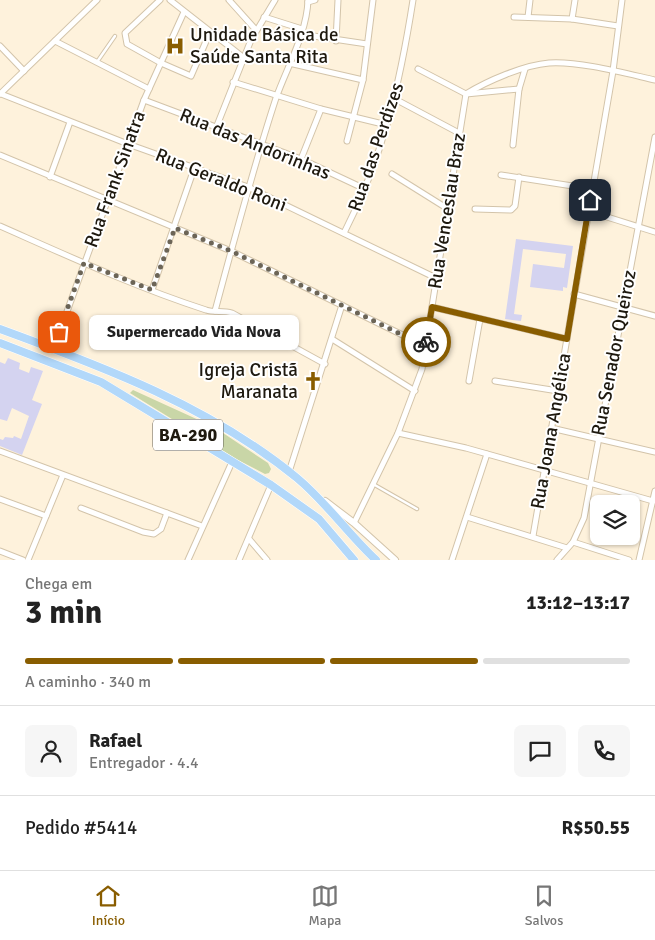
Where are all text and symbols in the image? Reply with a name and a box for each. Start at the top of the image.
place label: Unidade Básica de Saúde Santa Rita [190,23,339,69]
hospital icon: Unidade Básica de Saúde Santa Rita [164,35,186,57]
street label: Rua das Perdizes [343,79,409,215]
street label: Rua das Andorinhas [176,103,334,185]
street label: Rua Frank Sinatra [79,107,151,251]
street label: Rua Venceslau Braz [423,131,471,291]
street label: Rua Geraldo Roni [152,143,290,217]
pin [569,179,611,221]
icon: home [576,186,604,214]
street label: Rua Senador Queiroz [586,268,642,438]
pin [38,311,80,353]
callout: Supermercado Vida Nova [89,314,299,350]
courier [401,317,451,367]
icon: bag [45,318,73,346]
text: Supermercado Vida Nova [107,322,281,342]
icon: bike [412,328,440,356]
street label: Rua Joana Angélica [525,351,577,511]
place label: Igreja Cristã Maranata [199,358,298,404]
church icon: Igreja Cristã Maranata [302,370,324,392]
road number: BA-290 [153,420,223,450]
map controls [590,495,640,545]
button: layers [590,495,640,545]
text: Chega em [25,574,92,594]
text: 13:12–13:17 [526,591,630,615]
text: 3 min [25,593,102,632]
text: A caminho · 340 m [25,672,151,692]
button: person [25,725,77,777]
button: chat [514,725,566,777]
button: phone [578,725,630,777]
text: Rafael [89,729,142,753]
text: Entregador · 4.4 [89,753,199,773]
text: Pedido #5414 [25,816,137,840]
text: R$50.55 [562,816,630,840]
tab: Início [92,882,125,929]
tab: Mapa [308,882,341,929]
tab: Salvos [525,882,563,929]

